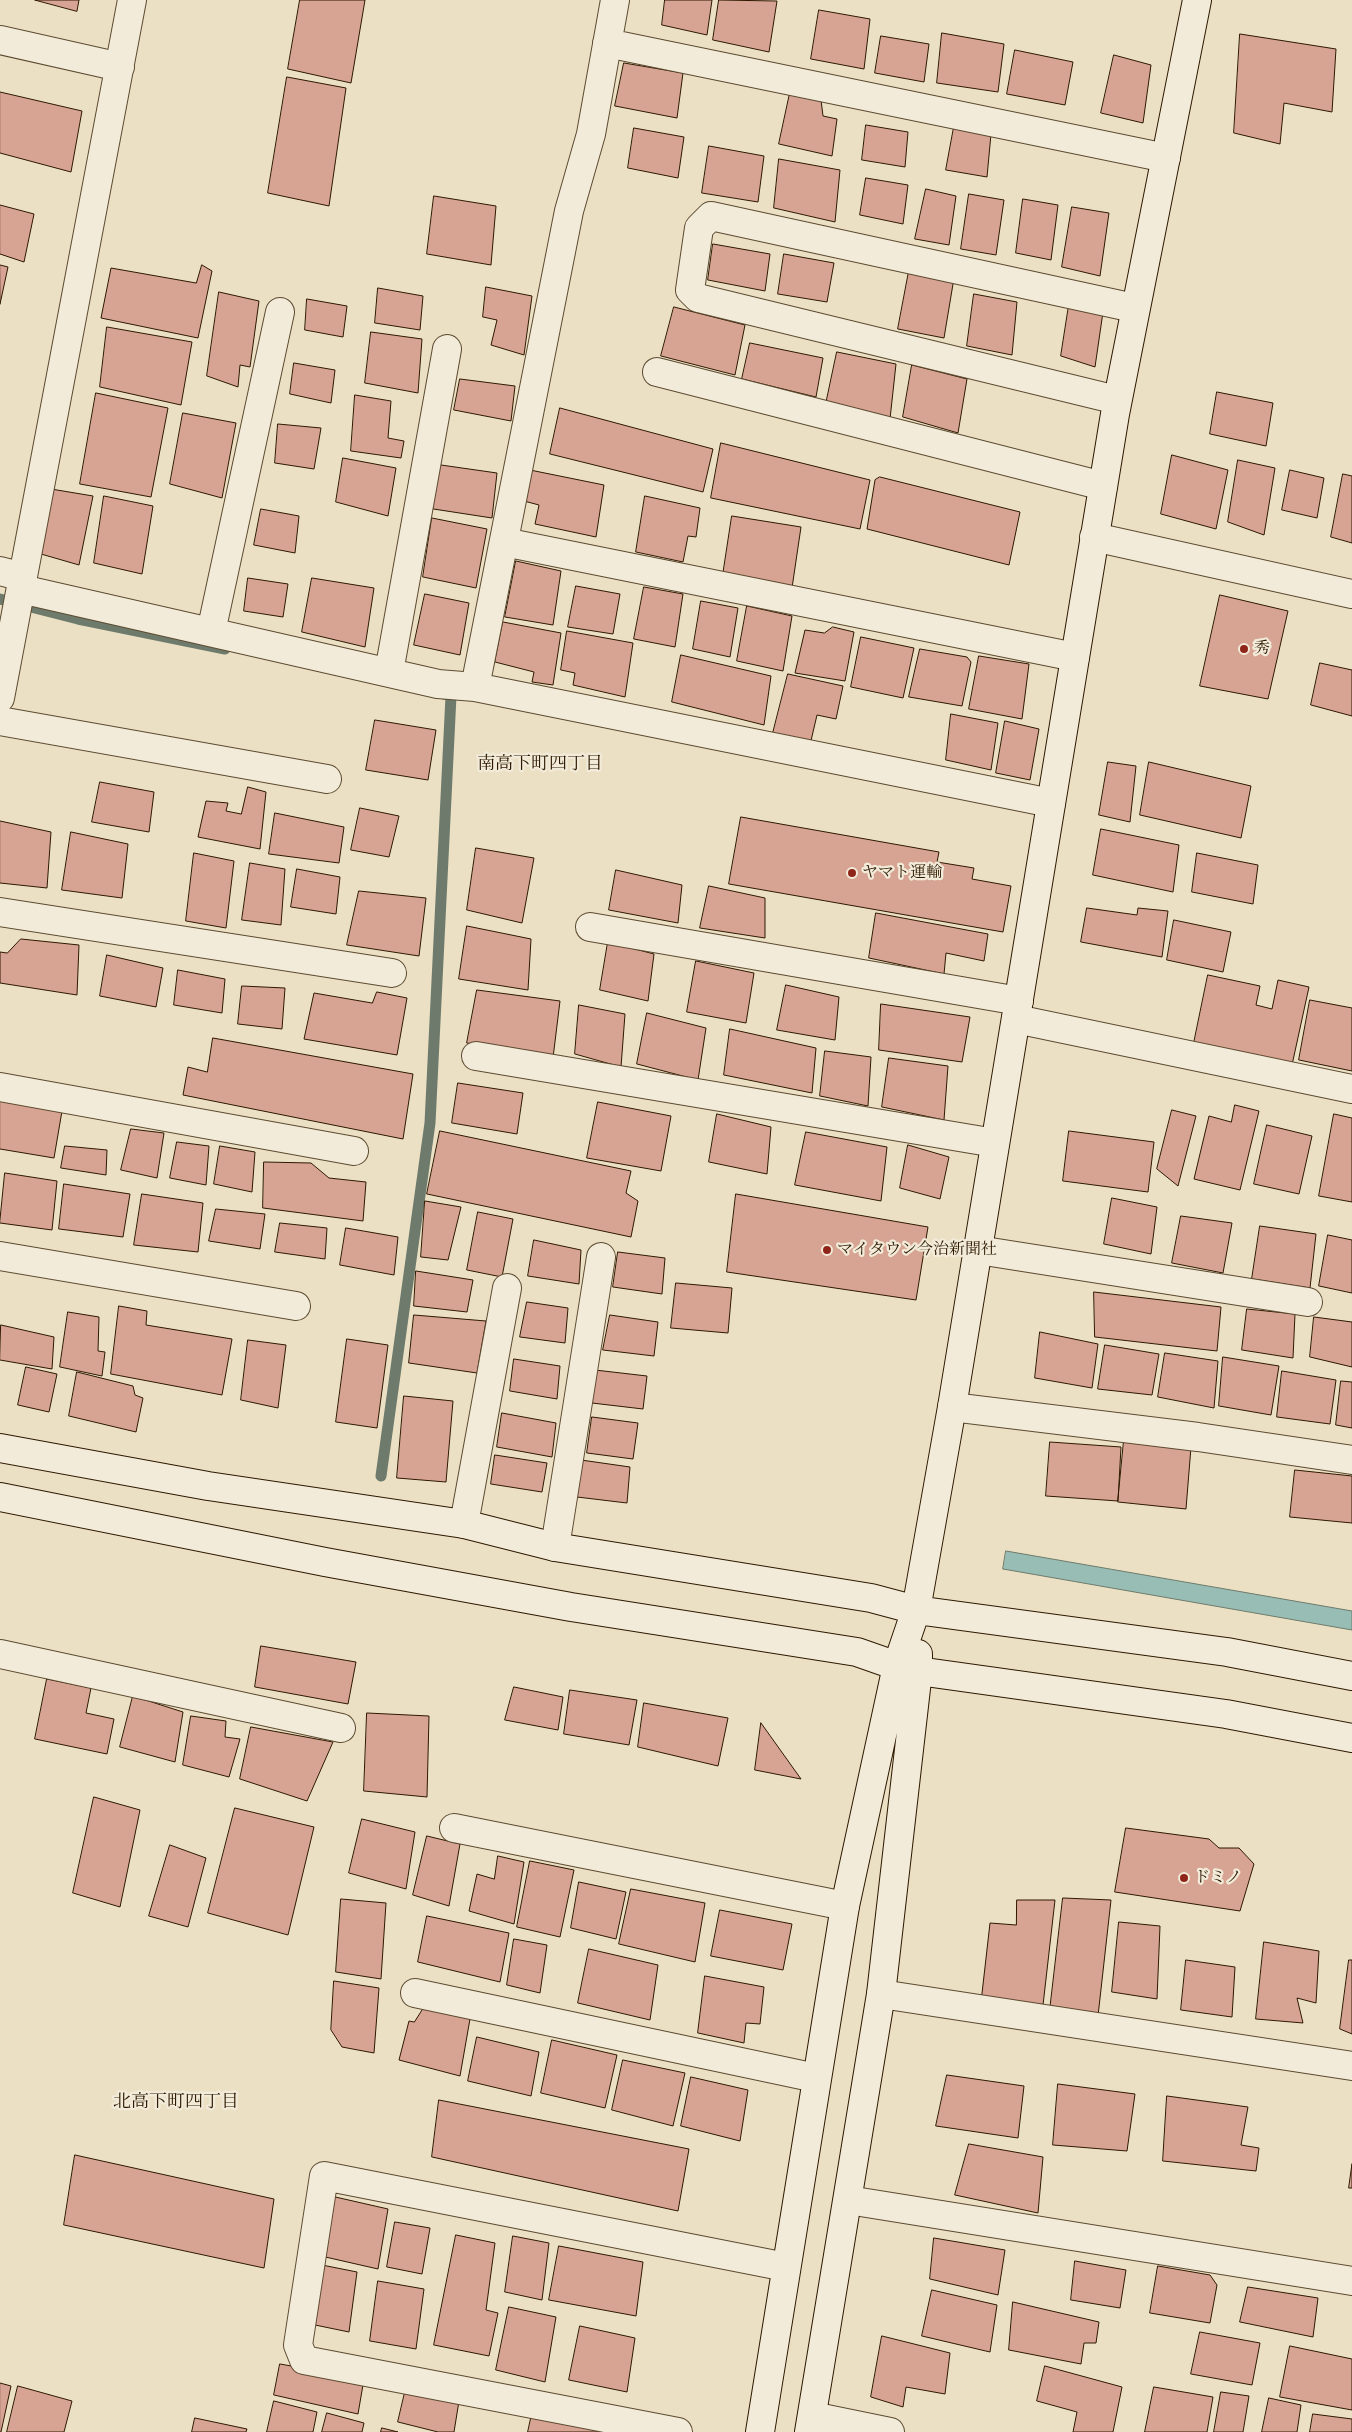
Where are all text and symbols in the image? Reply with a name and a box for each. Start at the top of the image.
place label: 秀 [1254,639,1270,659]
marker: 秀 [1238,643,1250,655]
district label: 南高下町四丁目 [477,754,603,776]
place label: ヤマト運輸 [862,863,942,883]
marker: ヤマト運輸 [846,867,858,879]
place label: マイタウン今治新聞社 [837,1240,997,1260]
marker: マイタウン今治新聞社 [821,1244,833,1256]
place label: ドミノ [1194,1868,1242,1888]
marker: ドミノ [1178,1872,1190,1884]
district label: 北高下町四丁目 [113,2092,239,2114]

